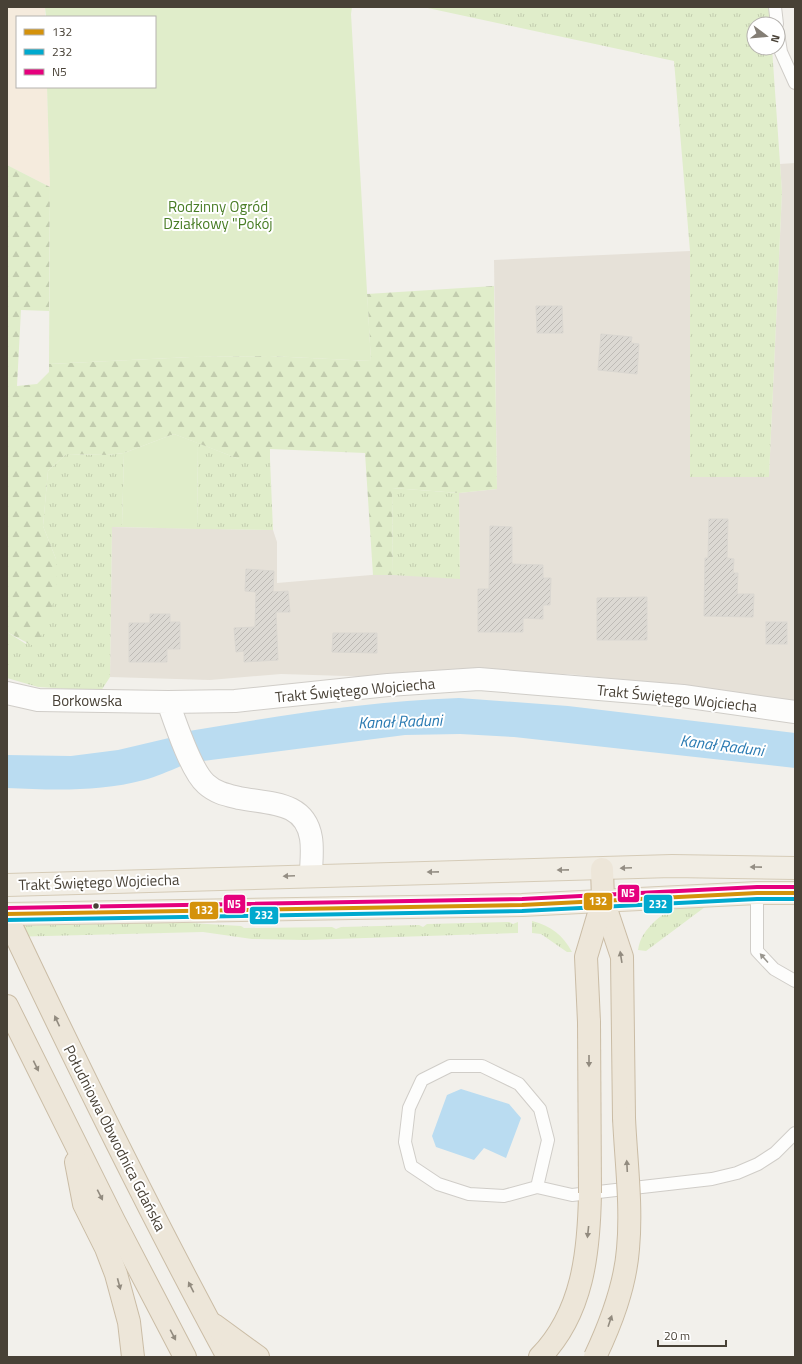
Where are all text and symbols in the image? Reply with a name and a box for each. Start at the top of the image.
legend [16,16,156,88]
north arrow [746,16,786,56]
text: 132 [52,22,72,41]
text: N [767,33,784,45]
text: 232 [52,42,72,61]
text: N5 [52,62,67,81]
park label: Rodzinny Ogród Działkowy "Pokój [163,195,273,235]
street label: Trakt Świętego Wojciecha [274,671,437,708]
street label: Trakt Świętego Wojciecha [596,678,759,718]
street label: Borkowska [52,689,123,712]
water label: Kanał Raduni [358,707,444,734]
water label: Kanał Raduni [679,728,767,762]
one-way arrow [750,864,762,871]
one-way arrow [620,865,632,872]
one-way arrow [556,867,569,873]
street label: Trakt Świętego Wojciecha [18,868,180,896]
one-way arrow [426,869,439,875]
one-way arrow [282,873,295,879]
line badge: N5 [617,884,640,903]
text: N5 [621,885,635,901]
line badge: 132 [583,892,613,911]
text: 132 [589,893,607,909]
line badge: N5 [223,894,246,914]
line badge: 232 [643,894,673,914]
text: N5 [227,896,241,912]
text: 232 [649,896,667,912]
unlabelled marker [91,901,101,911]
line badge: 132 [189,901,219,920]
text: 132 [195,902,213,918]
line badge: 232 [249,906,279,925]
text: 232 [255,907,273,923]
one-way arrow [618,951,624,963]
one-way arrow [759,953,769,963]
one-way arrow [54,1016,60,1027]
street label: Południowa Obwodnica Gdańska [58,1041,172,1236]
one-way arrow [586,1055,592,1068]
one-way arrow [33,1061,39,1072]
one-way arrow [623,1160,630,1172]
one-way arrow [97,1189,104,1200]
one-way arrow [585,1226,592,1238]
one-way arrow [116,1279,122,1291]
one-way arrow [188,1281,195,1293]
one-way arrow [608,1315,614,1327]
scale bar [658,1322,726,1348]
text: 20 m [664,1326,690,1345]
one-way arrow [170,1329,177,1341]

